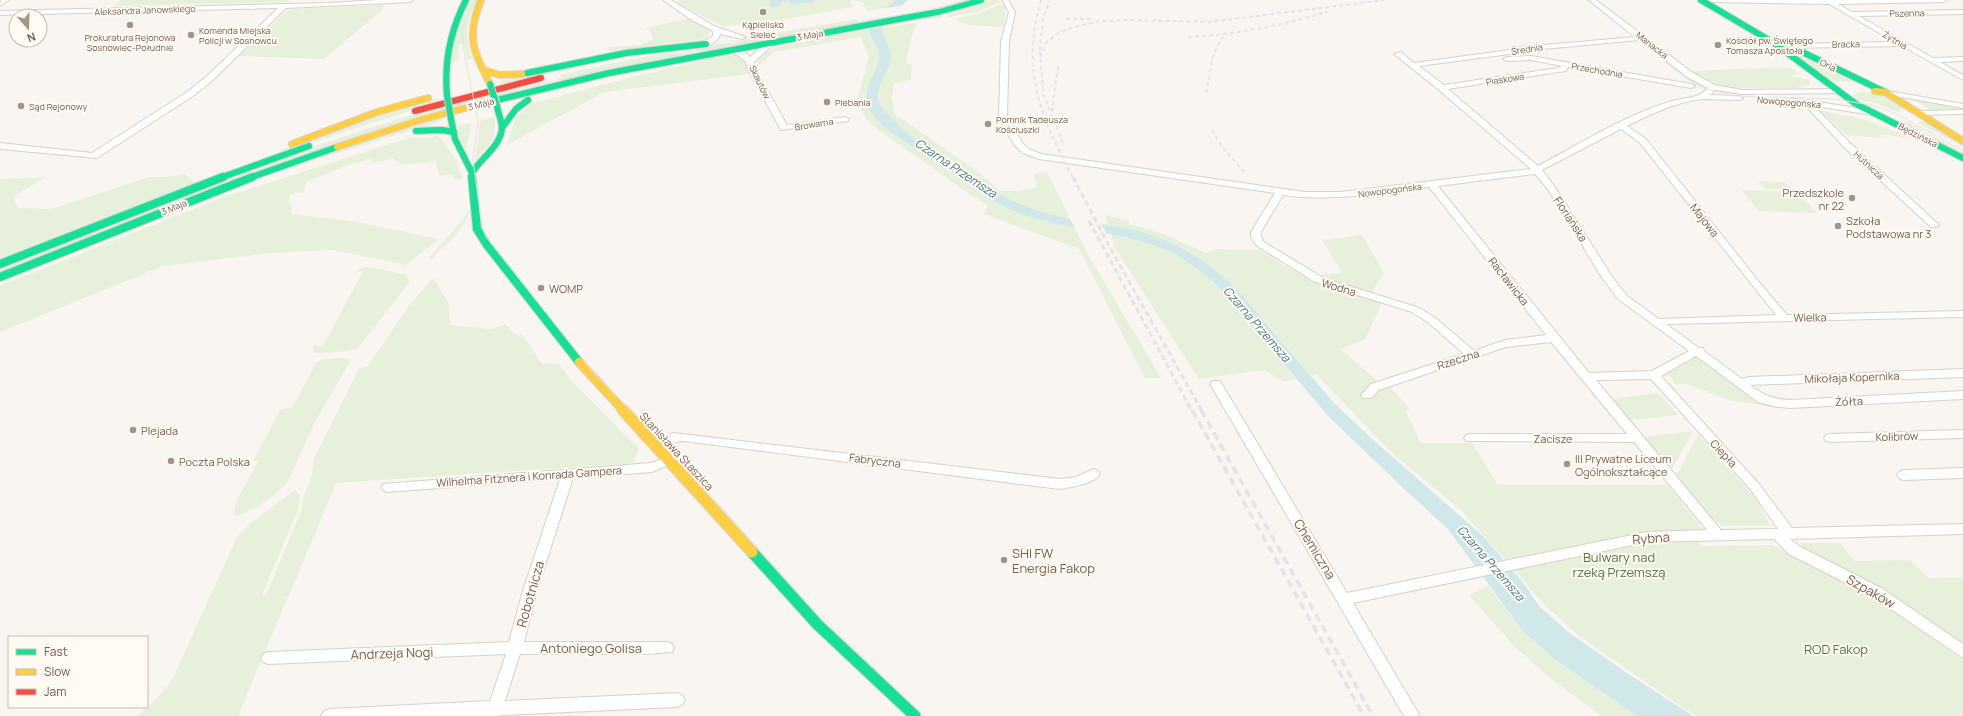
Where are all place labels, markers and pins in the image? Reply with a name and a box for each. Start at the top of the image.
marker: Kąpielisko Sielec [758,7,768,17]
place label: Kąpielisko Sielec [742,18,784,41]
marker: Prokuratura Rejonowa Sosnowiec-Południe [125,20,135,30]
place label: Komenda Miejska Policji w Sosnowcu [199,24,277,47]
marker: Komenda Miejska Policji w Sosnowcu [186,30,196,40]
place label: Prokuratura Rejonowa Sosnowiec-Południe [84,31,176,54]
place label: Kościół pw. Świętego Tomasza Apostoła [1726,34,1813,57]
marker: Kościół pw. Świętego Tomasza Apostoła [1713,40,1723,50]
place label: Plebania [835,96,871,109]
marker: Plebania [822,97,832,107]
place label: Sąd Rejonowy [29,100,88,113]
marker: Sąd Rejonowy [16,101,26,111]
place label: Pomnik Tadeusza Kościuszki [996,113,1068,136]
marker: Pomnik Tadeusza Kościuszki [983,119,993,129]
place label: Przedszkole nr 22 [1783,185,1845,213]
marker: Przedszkole nr 22 [1847,193,1857,203]
place label: Szkoła Podstawowa nr 3 [1846,213,1931,241]
marker: Szkoła Podstawowa nr 3 [1833,221,1843,231]
place label: WOMP [549,281,583,296]
marker: WOMP [536,283,546,293]
place label: Plejada [141,423,178,438]
marker: Plejada [128,425,138,435]
place label: III Prywatne Liceum Ogólnokształcące [1575,451,1671,479]
place label: Poczta Polska [179,454,250,469]
marker: Poczta Polska [166,456,176,466]
marker: III Prywatne Liceum Ogólnokształcące [1562,459,1572,469]
place label: SHI FW Energia Fakop [1012,544,1095,577]
marker: SHI FW Energia Fakop [999,555,1009,565]

